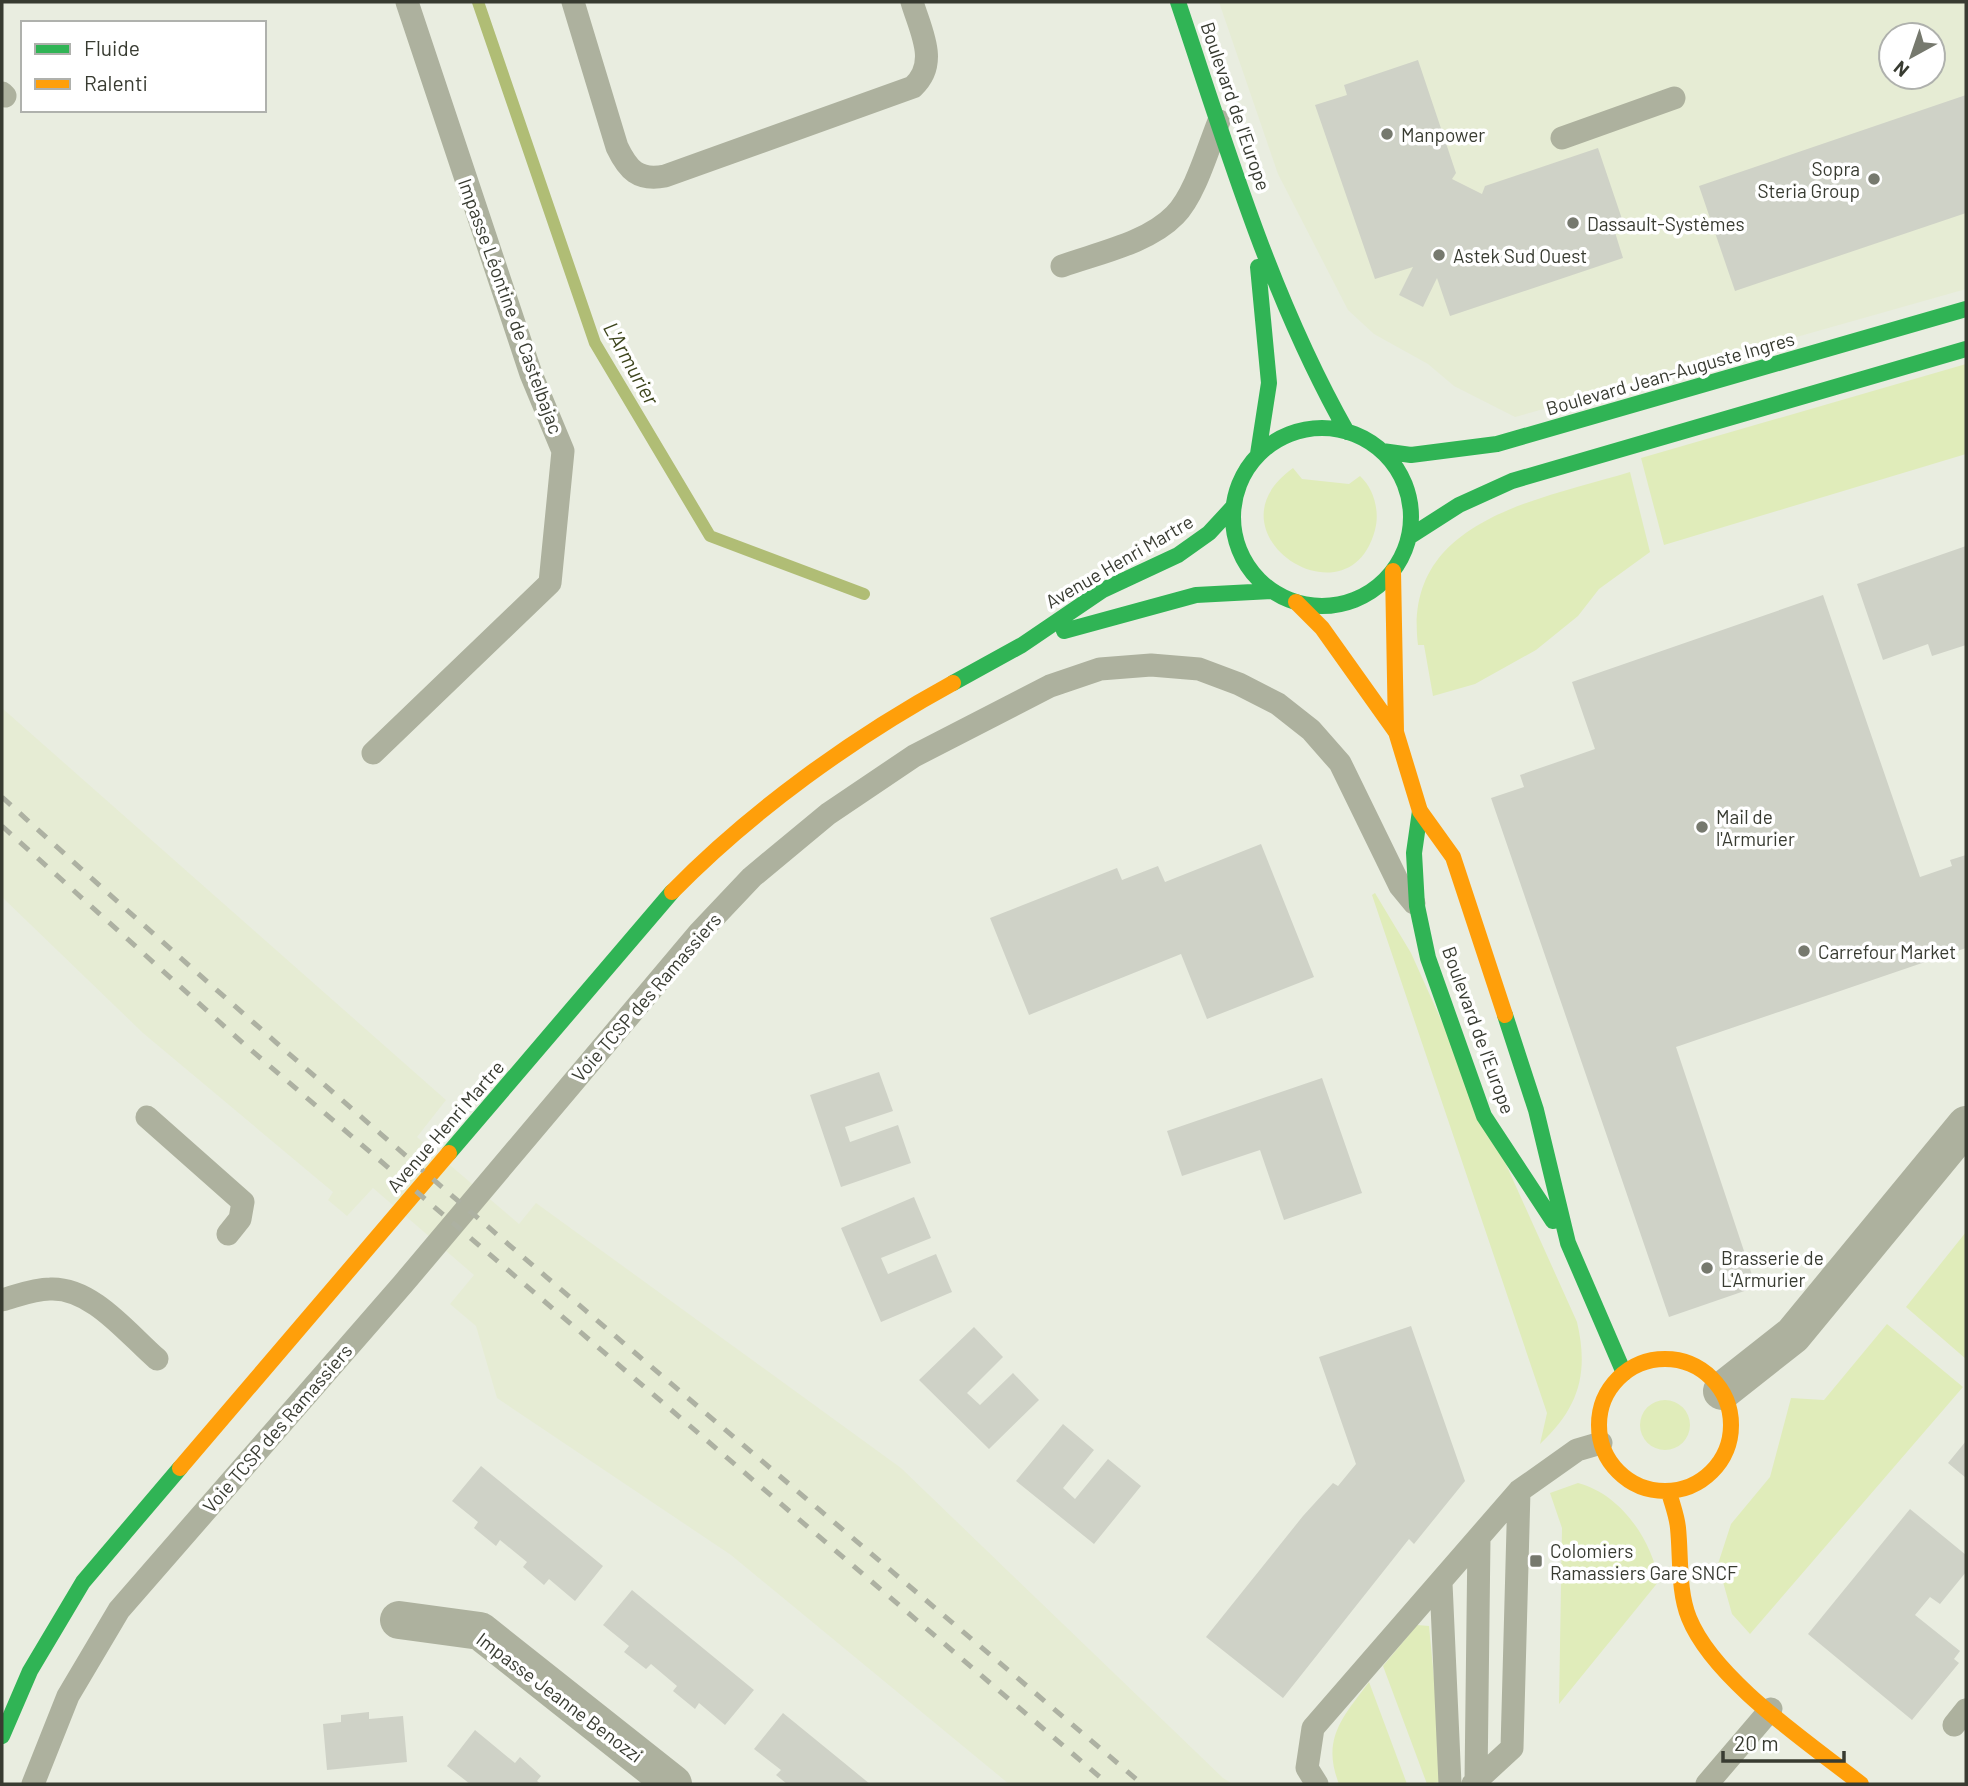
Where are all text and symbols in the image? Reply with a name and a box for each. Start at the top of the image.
street label: Boulevard de l'Europe [1196,19,1276,193]
legend [21,21,266,112]
north arrow [1877,21,1947,91]
text: Fluide [84,35,140,60]
text: N [1889,57,1913,82]
text: Ralenti [84,70,148,95]
place label: Manpower [1401,123,1485,146]
marker: Manpower [1379,126,1395,142]
place label: Sopra Steria Group [1757,157,1860,202]
marker: Sopra Steria Group [1866,171,1882,187]
street label: Impasse Léontine de Castelbajac [454,175,568,437]
place label: Dassault-Systèmes [1587,212,1745,235]
marker: Dassault-Systèmes [1565,215,1581,231]
place label: Astek Sud Ouest [1453,244,1587,267]
marker: Astek Sud Ouest [1431,247,1447,263]
water label: L'Armurier [599,317,665,409]
street label: Boulevard Jean-Auguste Ingres [1543,326,1797,420]
street label: Avenue Henri Martre [1041,509,1197,613]
place label: Mail de l'Armurier [1716,805,1795,850]
marker: Mail de l'Armurier [1694,819,1710,835]
street label: Voie TCSP des Ramassiers [566,908,726,1086]
place label: Carrefour Market [1818,940,1956,963]
street label: Boulevard de l'Europe [1438,943,1520,1117]
marker: Carrefour Market [1796,943,1812,959]
street label: Avenue Henri Martre [382,1055,508,1197]
place label: Brasserie de L'Armurier [1721,1246,1824,1291]
marker: Brasserie de L'Armurier [1699,1260,1715,1276]
street label: Voie TCSP des Ramassiers [197,1339,357,1517]
place label: Colomiers Ramassiers Gare SNCF [1550,1539,1738,1584]
marker: Colomiers Ramassiers Gare SNCF [1528,1553,1544,1569]
street label: Impasse Jeanne Benozzi [472,1627,648,1767]
scale bar [1723,1720,1844,1764]
text: 20 m [1734,1730,1779,1755]

